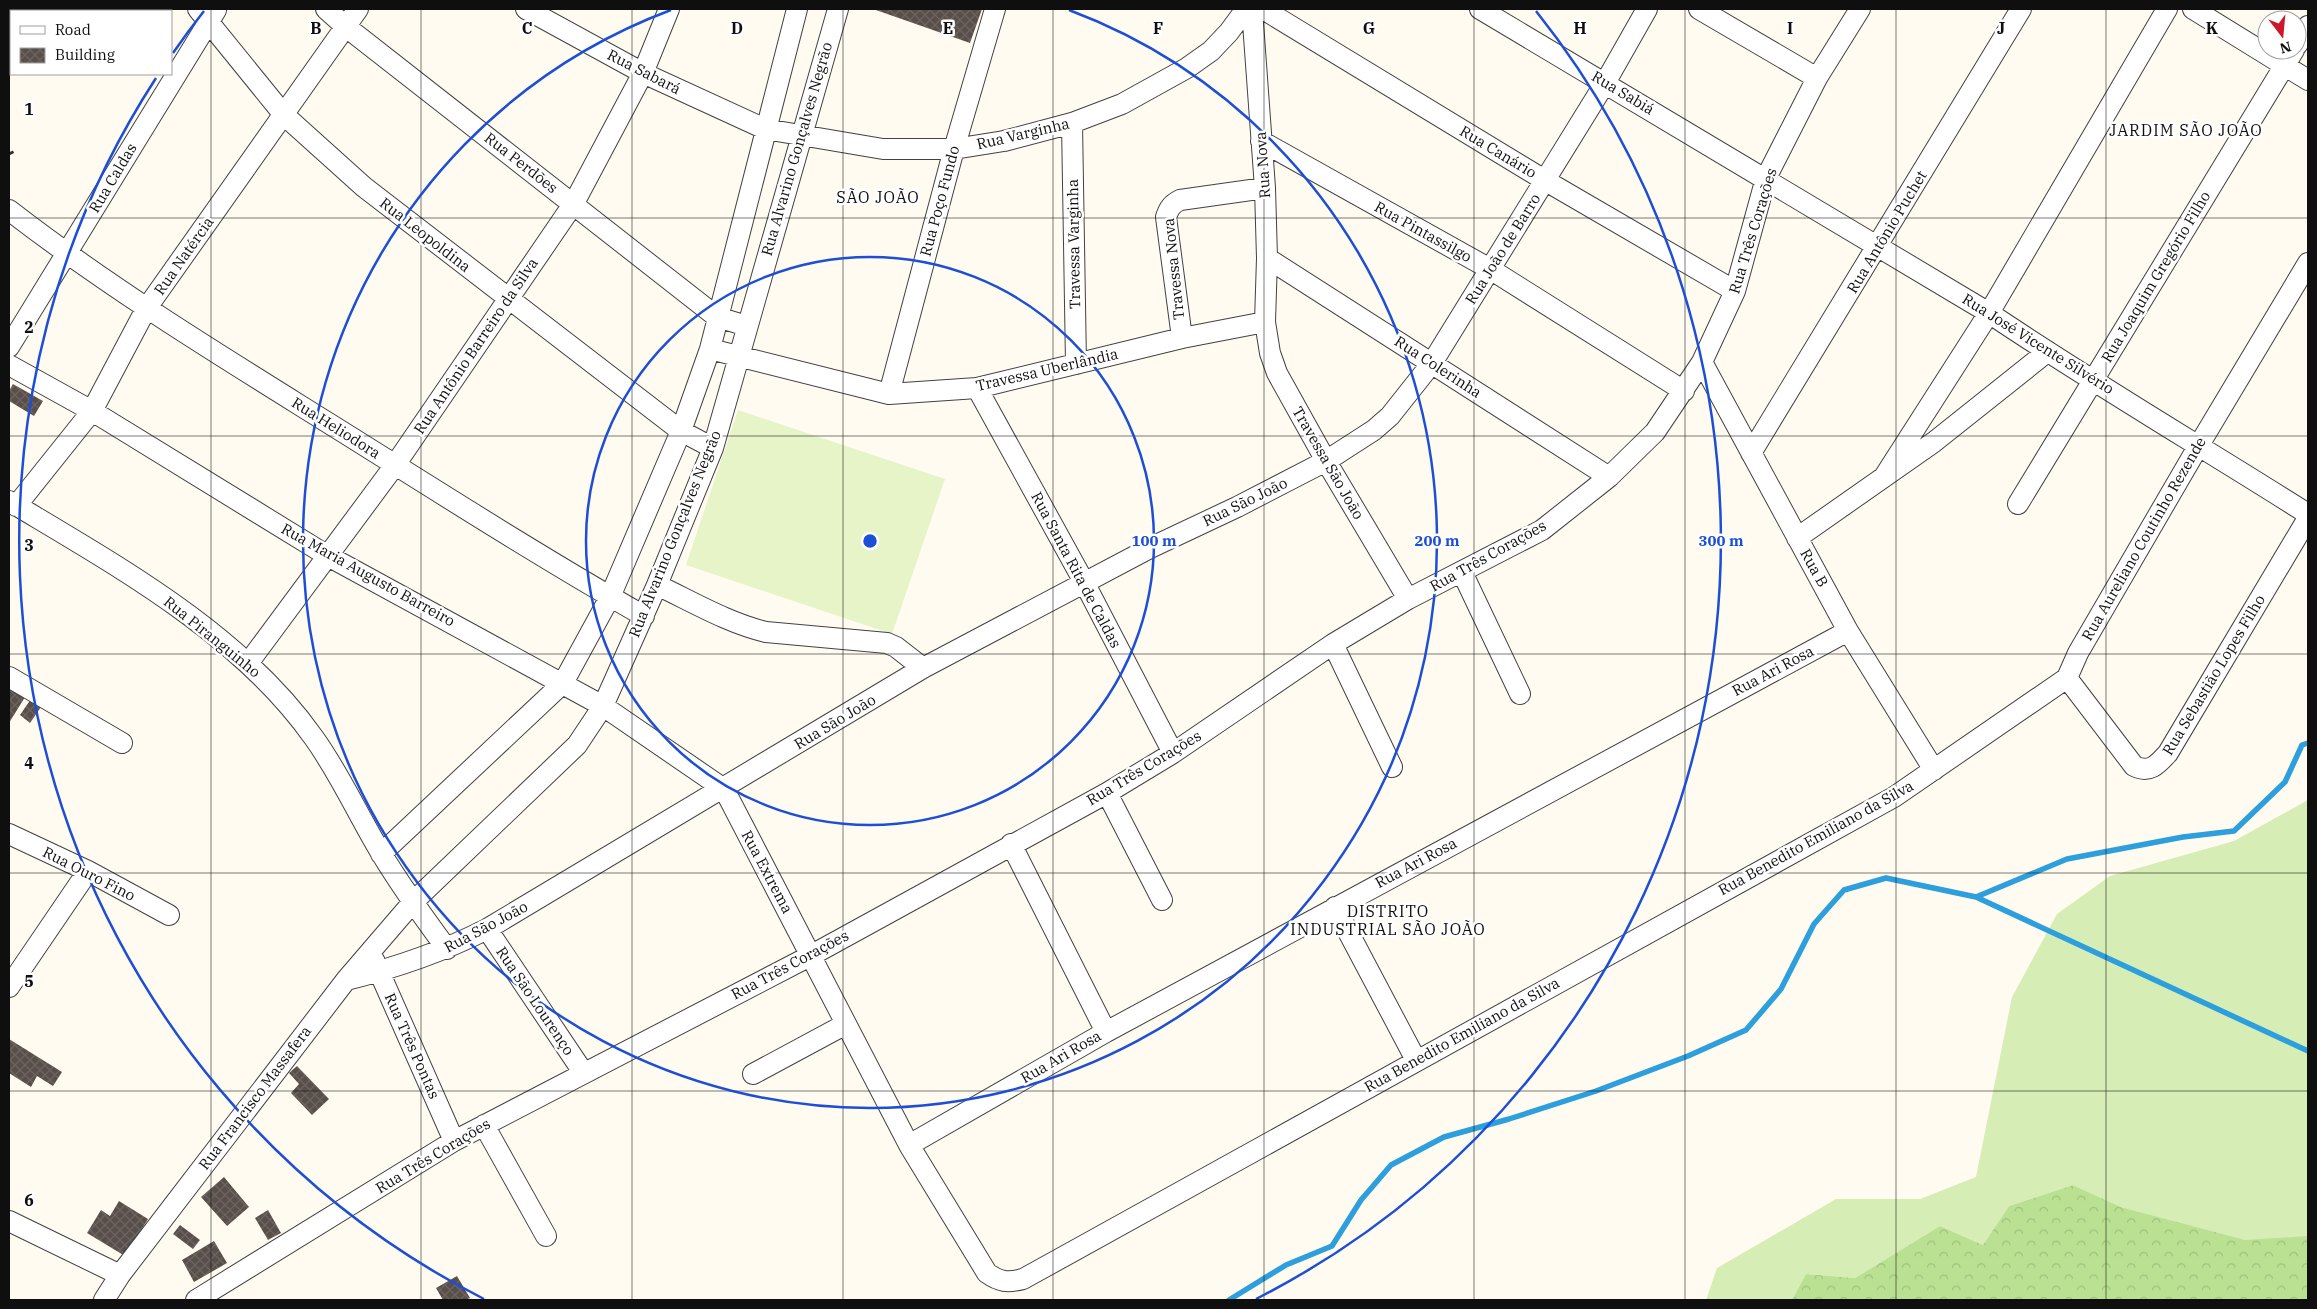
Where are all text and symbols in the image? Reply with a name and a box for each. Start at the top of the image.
legend [10,10,172,75]
north arrow [2257,10,2307,60]
text: B [310,18,322,38]
text: C [522,18,532,38]
text: D [731,18,743,38]
text: E [943,18,953,38]
text: F [1153,18,1163,38]
text: G [1363,18,1375,38]
text: H [1574,18,1587,38]
text: I [1787,18,1793,38]
text: J [1997,18,2005,38]
text: K [2206,18,2219,38]
text: Road [55,20,91,39]
text: N [2278,37,2293,58]
street label: Rua Alvarino Gonçalves Negrão [757,40,836,258]
text: Building [55,45,115,64]
street label: Rua Sabará [604,45,684,98]
street label: Rua Sabiá [1588,66,1658,119]
text: 1 [24,99,34,119]
street label: Rua Varginha [975,114,1071,153]
district label: JARDIM SÃO JOÃO [2109,120,2263,140]
street label: Rua Canário [1456,121,1540,182]
street label: Rua Perdões [481,128,562,197]
street label: Rua Nova [1251,131,1274,199]
street label: Rua Caldas [84,139,141,216]
street label: Rua Poço Fundo [916,144,963,258]
street label: Rua Três Corações [1724,166,1781,296]
street label: Rua Antônio Puchet [1842,167,1931,297]
street label: Travessa Varginha [1063,179,1084,309]
district label: SÃO JOÃO [836,187,920,207]
street label: Rua Joaquim Gregório Filho [2097,188,2214,366]
street label: Rua João de Barro [1461,190,1544,308]
street label: Rua Leopoldina [376,193,475,276]
street label: Rua Pintassilgo [1371,197,1475,266]
street label: Rua Natércia [150,213,218,299]
street label: Travessa Nova [1159,217,1188,321]
street label: Rua Antônio Barreiro da Silva [409,254,542,437]
street label: Rua José Vicente Silvério [1959,289,2118,398]
text: 2 [24,317,34,337]
street label: Rua Colerinha [1391,331,1485,402]
street label: Travessa Uberlândia [974,344,1120,395]
street label: Rua Heliodora [288,393,384,462]
street label: Travessa São João [1288,403,1368,523]
street label: Rua Alvarino Gonçalves Negrão [624,428,725,640]
street label: Rua Aureliano Coutinho Rezende [2077,433,2210,644]
street label: Rua São João [1199,473,1290,530]
street label: Rua Santa Rita de Caldas [1027,489,1126,651]
street label: Rua Três Corações [1426,516,1549,595]
street label: Rua Maria Augusto Barreiro [278,519,458,630]
text: 100 m [1131,531,1177,550]
text: 200 m [1414,531,1460,550]
text: 300 m [1698,531,1744,550]
centre of rings [861,532,879,550]
text: 3 [24,535,34,555]
street label: Rua B [1796,545,1833,590]
street label: Rua Sebastião Lopes Filho [2158,591,2269,759]
street label: Rua Piranguinho [160,592,265,681]
street label: Rua Ari Rosa [1729,641,1817,700]
street label: Rua São João [790,690,879,753]
street label: Rua Três Corações [1083,726,1205,809]
text: 4 [24,753,34,773]
street label: Rua Benedito Emiliano da Silva [1715,776,1917,899]
street label: Rua Extrema [738,827,797,917]
street label: Rua Ari Rosa [1372,833,1460,892]
street label: Rua Ouro Fino [40,842,139,905]
street label: Rua São João [441,897,531,957]
district label: DISTRITO INDUSTRIAL SÃO JOÃO [1290,901,1486,939]
street label: Rua Três Corações [728,926,852,1004]
street label: Rua São Lourenço [492,943,579,1059]
text: 5 [24,971,34,991]
street label: Rua Benedito Emiliano da Silva [1361,973,1563,1096]
street label: Rua Três Pontas [381,990,444,1102]
street label: Rua Francisco Massafera [194,1022,315,1174]
street label: Rua Ari Rosa [1017,1026,1104,1087]
street label: Rua Três Corações [372,1114,494,1197]
text: 6 [24,1190,34,1210]

